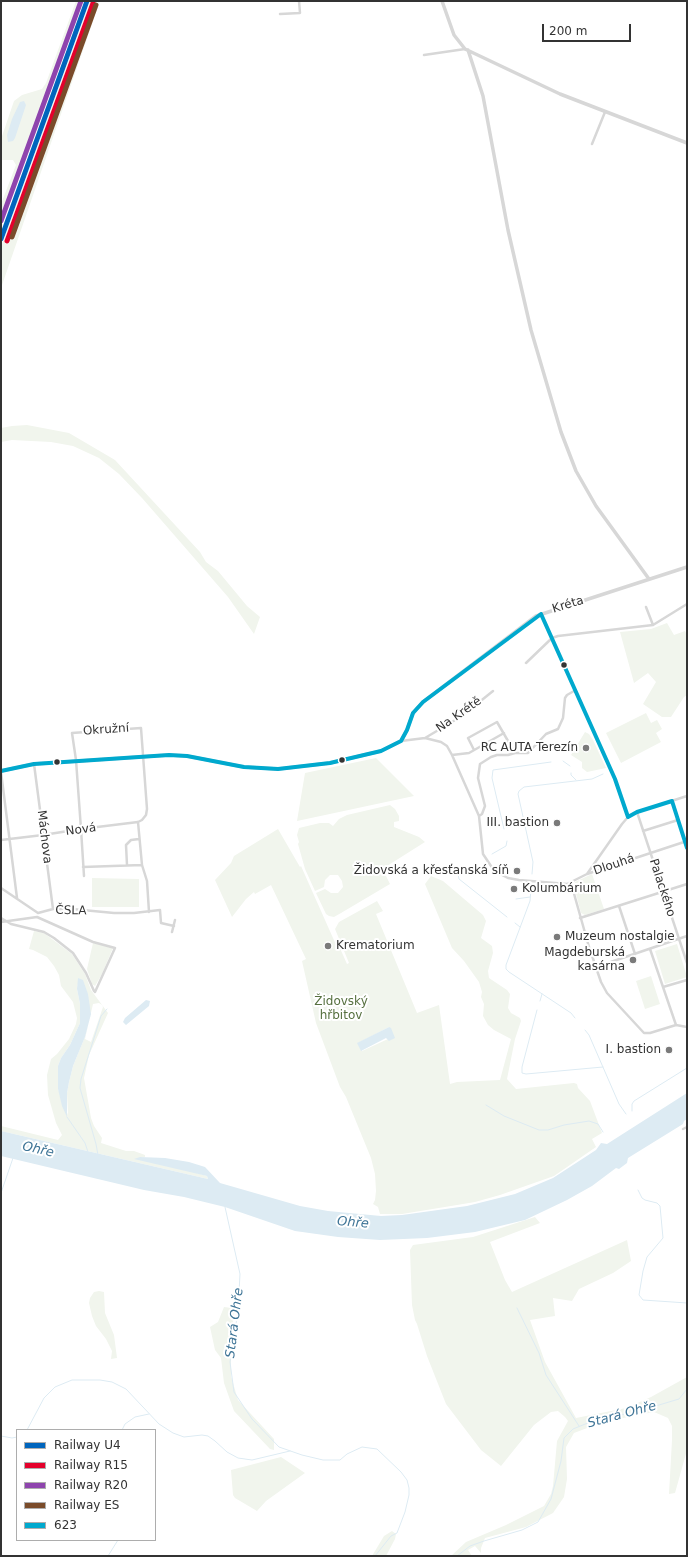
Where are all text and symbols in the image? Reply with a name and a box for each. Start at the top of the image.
scale bar [544,16,633,42]
text: 200 m [549,24,587,38]
street label: Kréta [551,593,585,617]
unlabelled marker [559,660,569,670]
street label: Na Krétě [434,694,484,736]
street label: Okružní [82,721,130,739]
place label: RC AUTA Terezín [481,741,578,755]
marker: RC AUTA Terezín [581,743,591,753]
unlabelled marker [337,755,347,765]
unlabelled marker [52,757,62,767]
street label: Máchova [34,809,54,865]
place label: III. bastion [487,816,549,830]
marker: III. bastion [552,818,562,828]
street label: Nová [65,821,97,839]
street label: Dlouhá [592,851,636,879]
street label: Palackého [646,857,678,919]
place label: Židovská a křesťanská síň [354,864,509,878]
marker: Židovská a křesťanská síň [512,866,522,876]
place label: Kolumbárium [522,882,602,896]
marker: Kolumbárium [509,884,519,894]
street label: ČSLA [55,904,87,918]
place label: Muzeum nostalgie [565,930,675,944]
marker: Muzeum nostalgie [552,932,562,942]
place label: Krematorium [336,939,415,953]
marker: Krematorium [323,941,333,951]
place label: Magdeburská kasárna [544,946,625,974]
marker: Magdeburská kasárna [628,955,638,965]
park label: Židovský hřbitov [314,995,368,1023]
place label: I. bastion [606,1043,661,1057]
marker: I. bastion [664,1045,674,1055]
water label: Ohře [21,1139,55,1161]
water label: Ohře [336,1214,370,1232]
water label: Stará Ohře [223,1287,247,1359]
water label: Stará Ohře [586,1398,658,1432]
legend [16,1429,156,1541]
text: Railway U4 [54,1438,121,1452]
text: Railway R15 [54,1458,128,1472]
text: Railway R20 [54,1478,128,1492]
text: Railway ES [54,1498,119,1512]
text: 623 [54,1518,77,1532]

